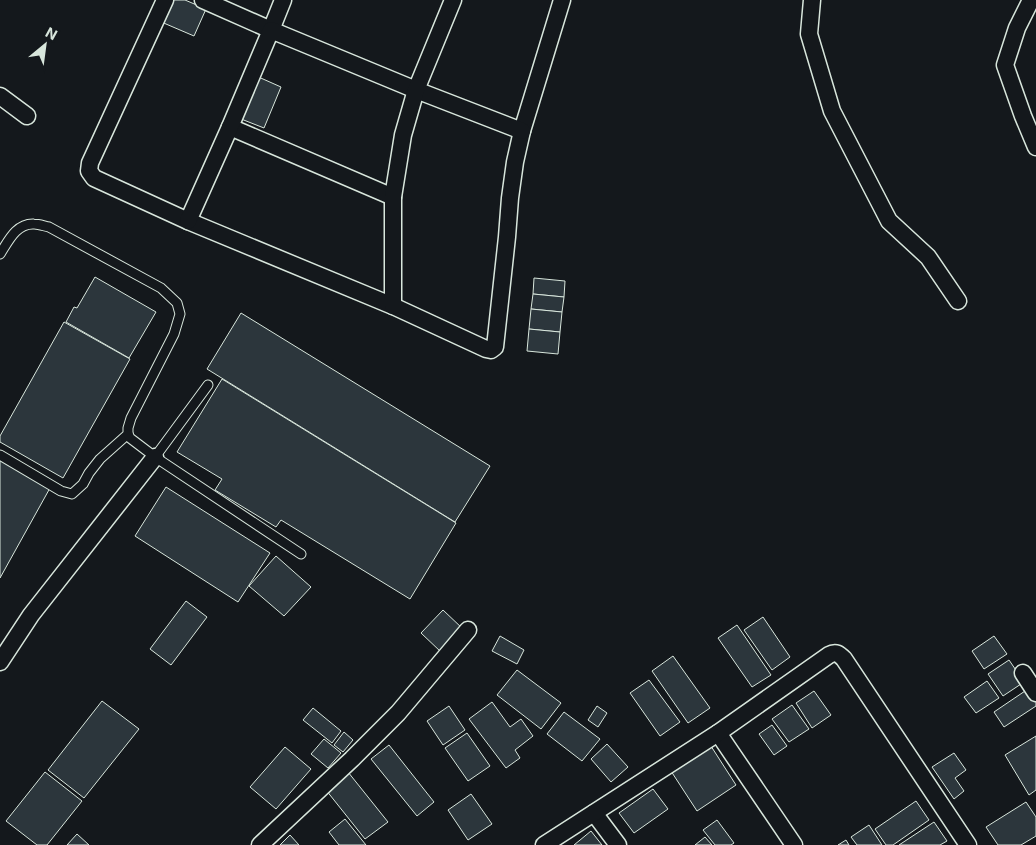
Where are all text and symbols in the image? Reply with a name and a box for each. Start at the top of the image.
north arrow [20,20,70,70]
text: N [43,23,60,43]

